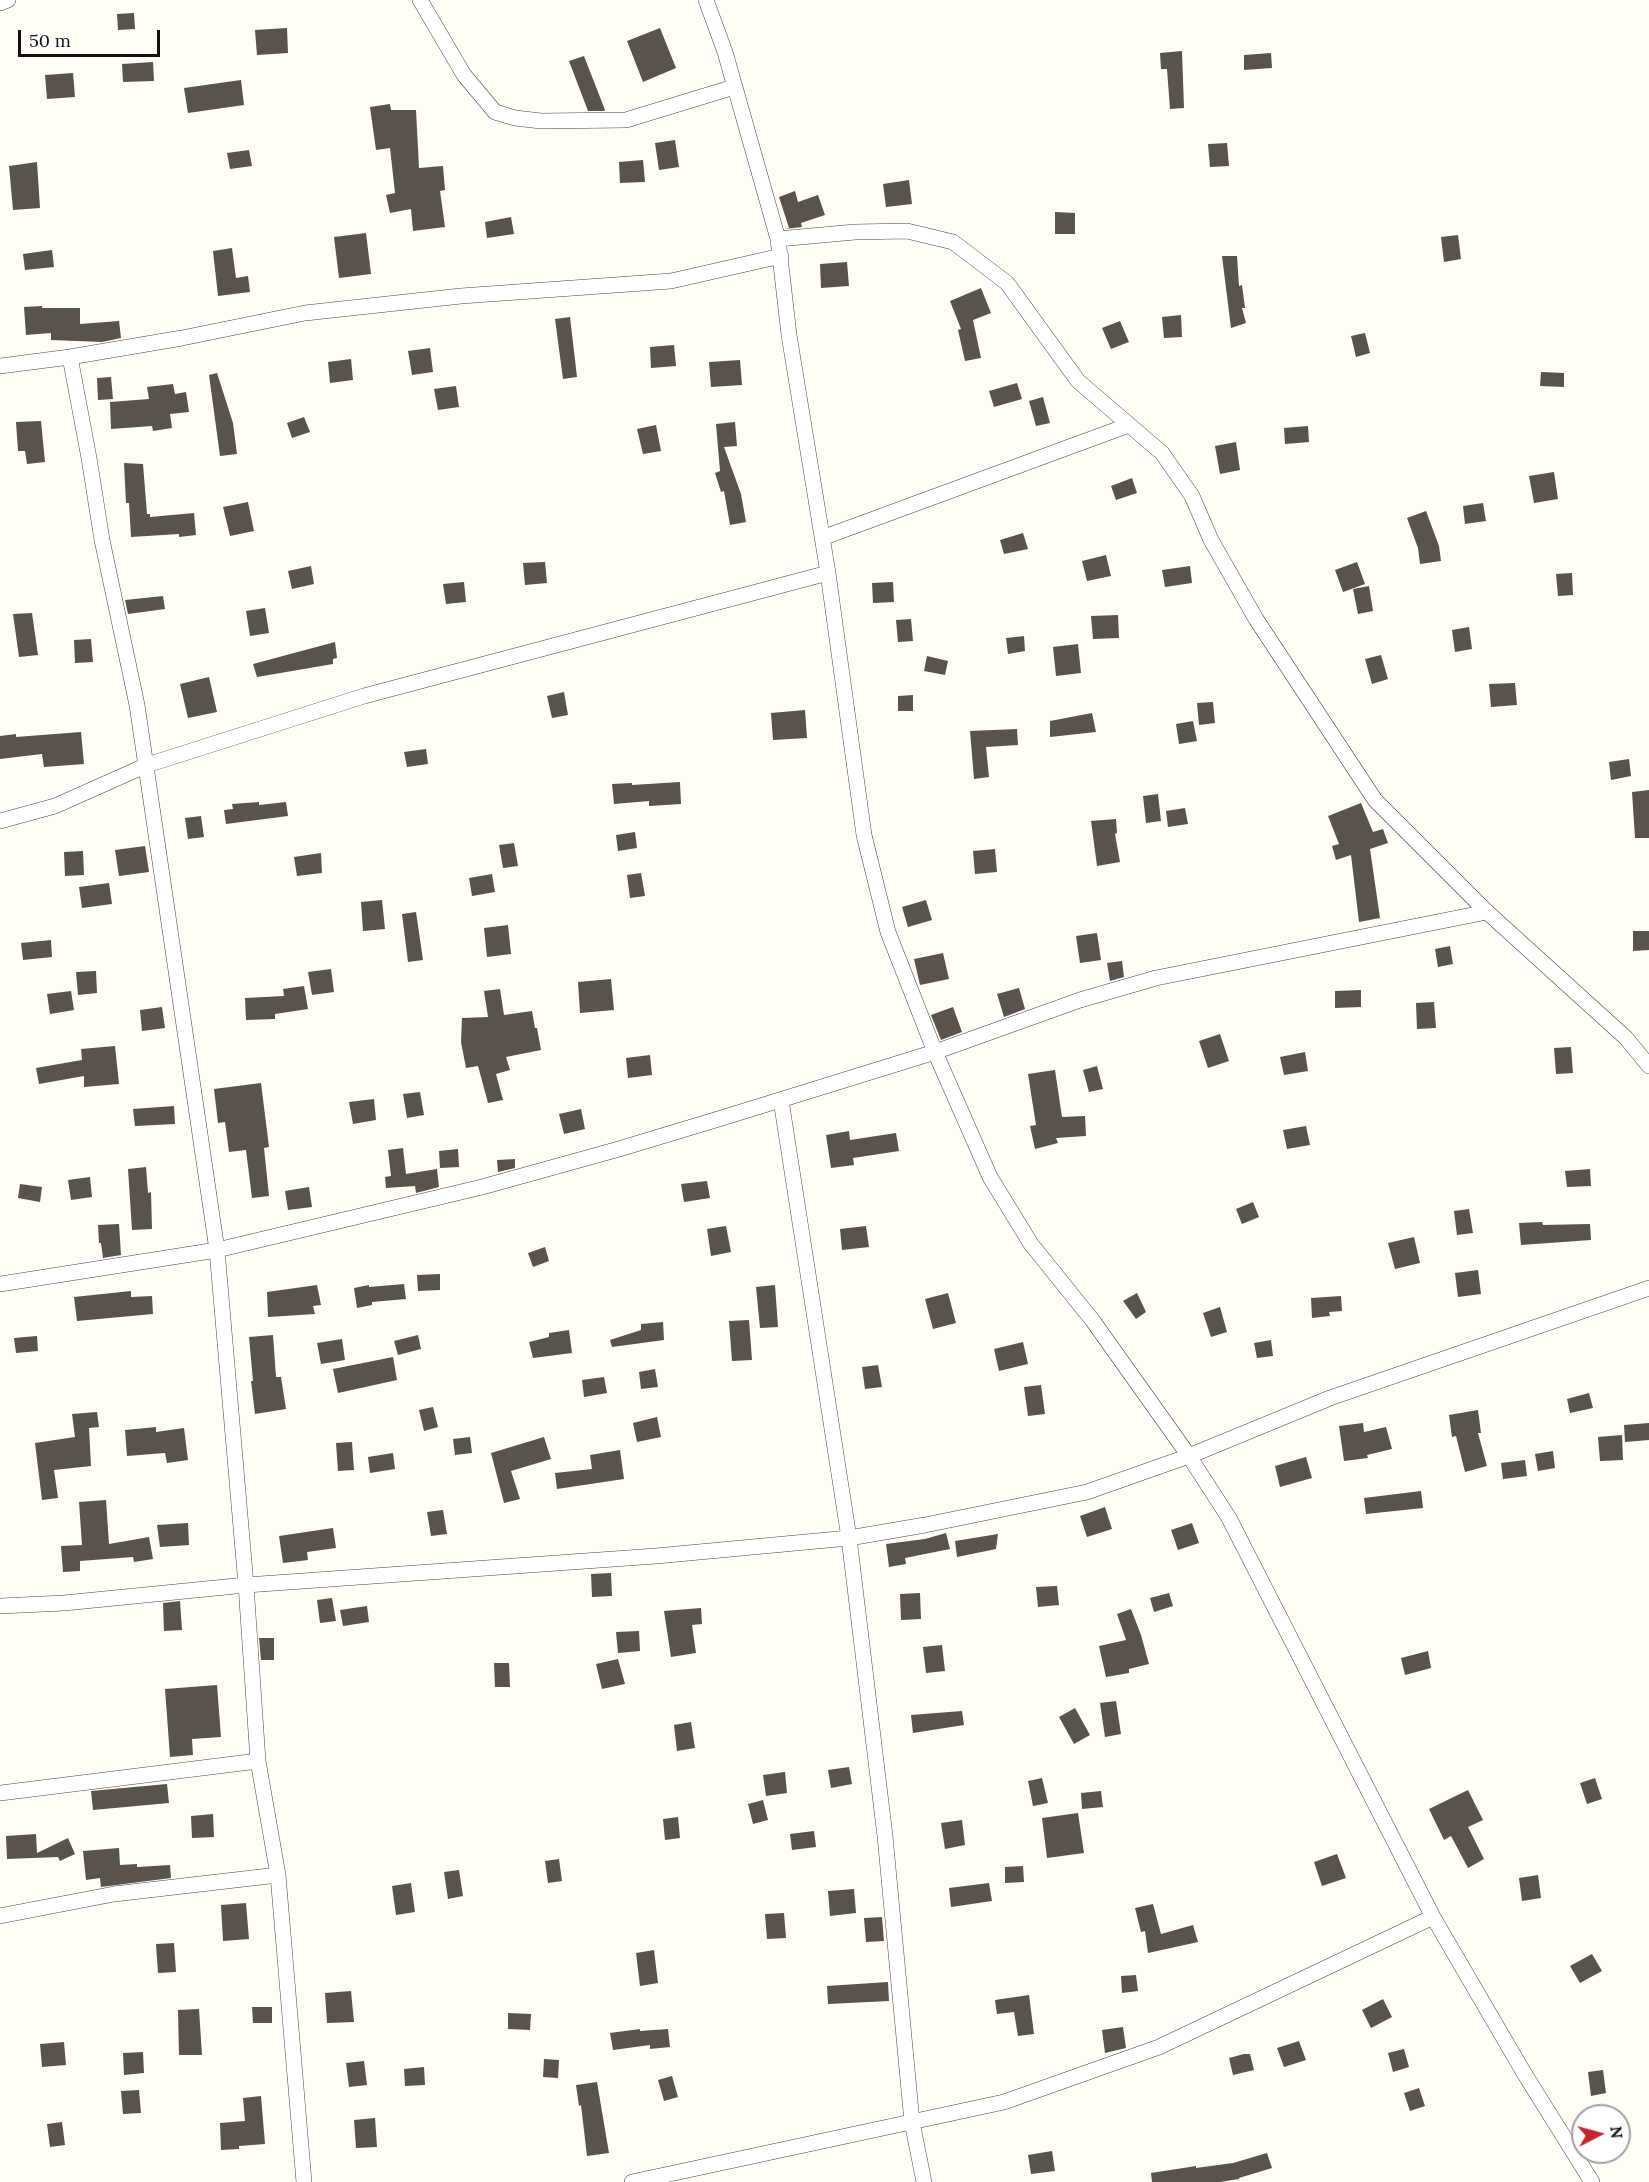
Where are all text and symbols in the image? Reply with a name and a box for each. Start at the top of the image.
scale bar [21,18,164,56]
text: 50 m [29,29,71,52]
north arrow [1571,2104,1631,2164]
text: N [1606,2125,1628,2140]

